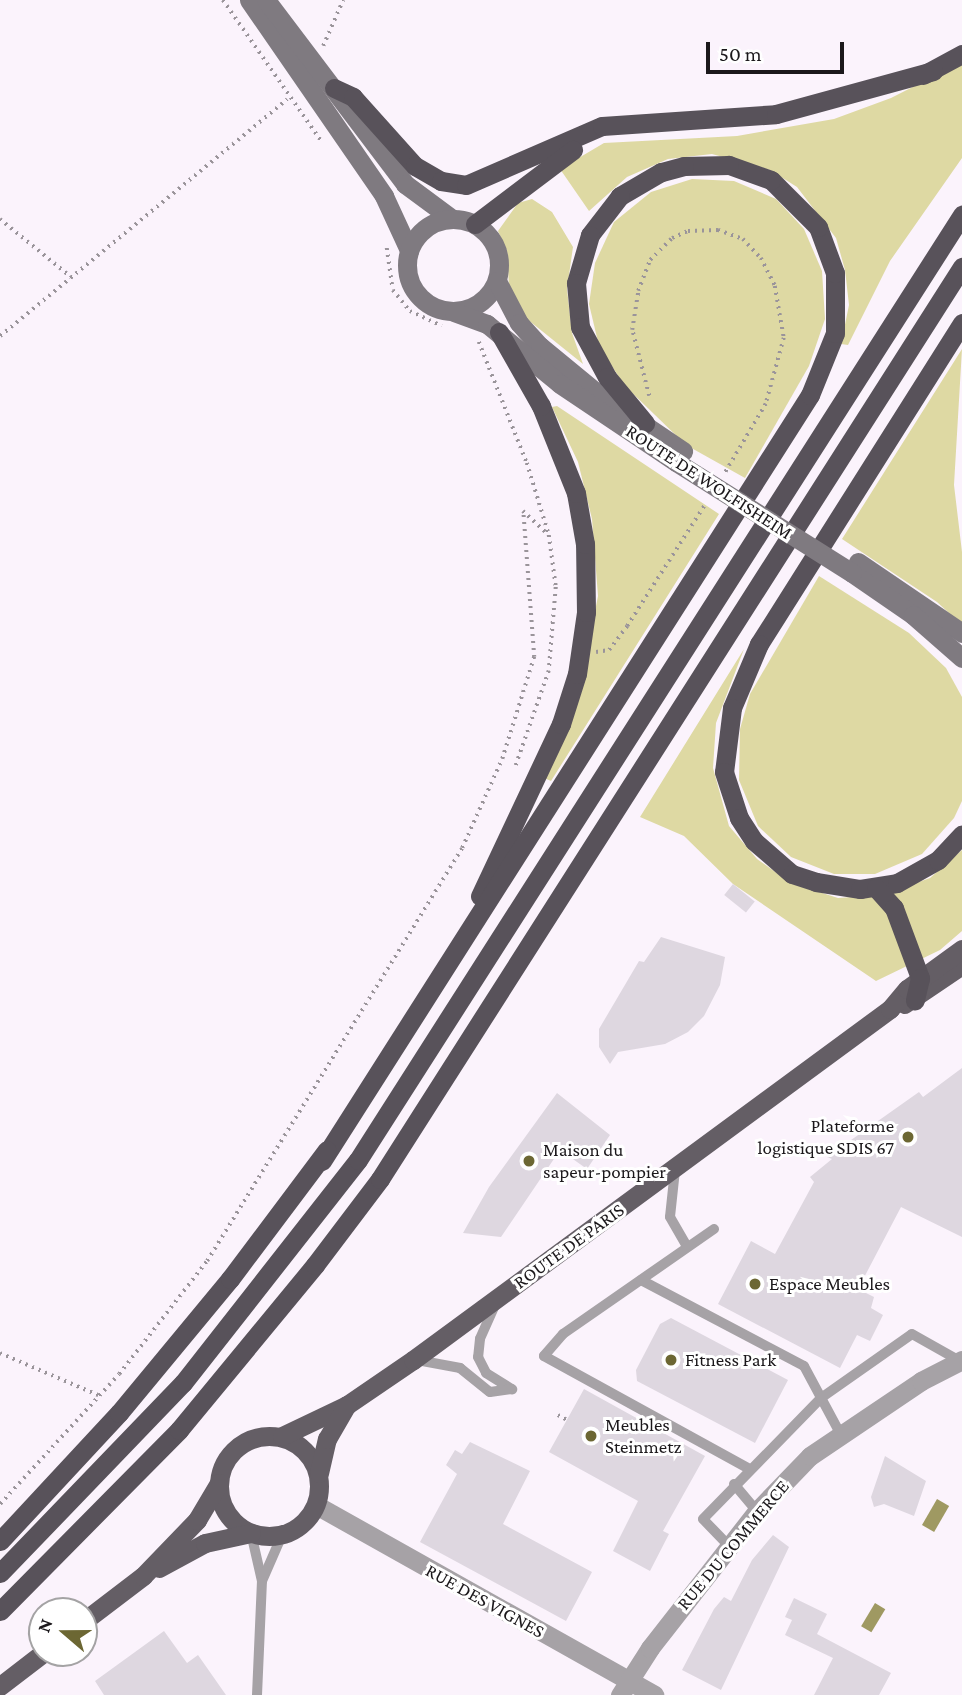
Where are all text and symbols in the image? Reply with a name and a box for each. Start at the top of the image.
scale bar [710,28,848,72]
text: 50 m [719,42,762,66]
street label: ROUTE DE WOLFISHEIM [621,420,797,544]
place label: Plateforme logistique SDIS 67 [758,1115,894,1159]
marker: Plateforme logistique SDIS 67 [900,1129,916,1145]
place label: Maison du sapeur-pompier [543,1139,666,1183]
marker: Maison du sapeur-pompier [521,1153,537,1169]
street label: ROUTE DE PARIS [509,1198,629,1294]
place label: Espace Meubles [769,1273,890,1295]
marker: Espace Meubles [747,1276,763,1292]
place label: Fitness Park [685,1349,776,1371]
marker: Fitness Park [663,1352,679,1368]
place label: Meubles Steinmetz [605,1414,681,1458]
marker: Meubles Steinmetz [583,1428,599,1444]
street label: RUE DU COMMERCE [672,1475,794,1615]
street label: RUE DES VIGNES [422,1559,548,1643]
north arrow [28,1597,98,1667]
text: N [33,1616,57,1635]

